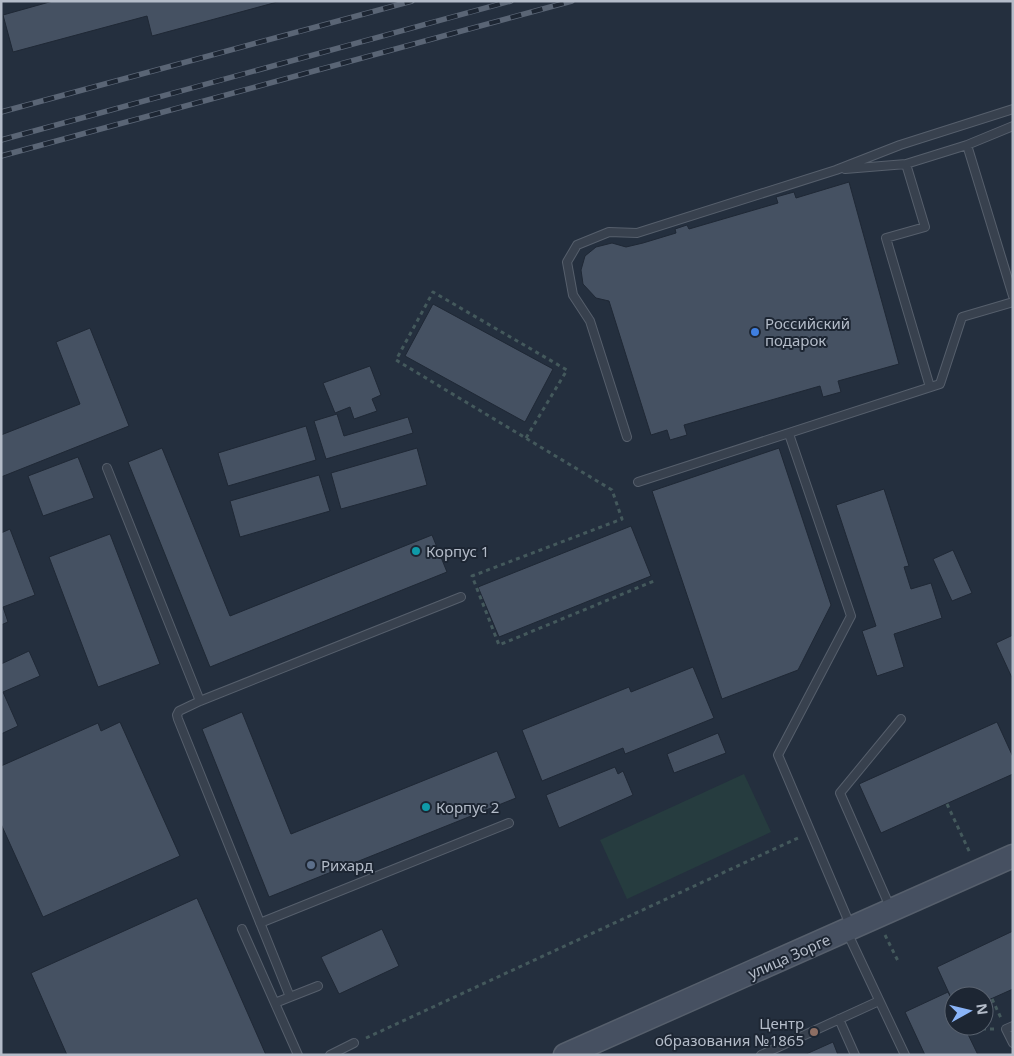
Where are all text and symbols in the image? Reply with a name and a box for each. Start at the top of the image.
place label: Российский подарок [765,313,850,350]
marker: Российский подарок [749,326,761,338]
place label: Корпус 1 [426,541,489,561]
marker: Корпус 1 [410,545,422,557]
place label: Корпус 2 [436,797,499,817]
marker: Корпус 2 [420,801,432,813]
place label: Рихард [321,855,373,875]
marker: Рихард [305,859,317,871]
street label: улица Зорге [745,929,833,983]
north arrow [944,986,994,1036]
text: N [972,1002,993,1016]
place label: Центр образования №1865 [655,1013,804,1050]
marker: Центр образования №1865 [808,1026,820,1038]

